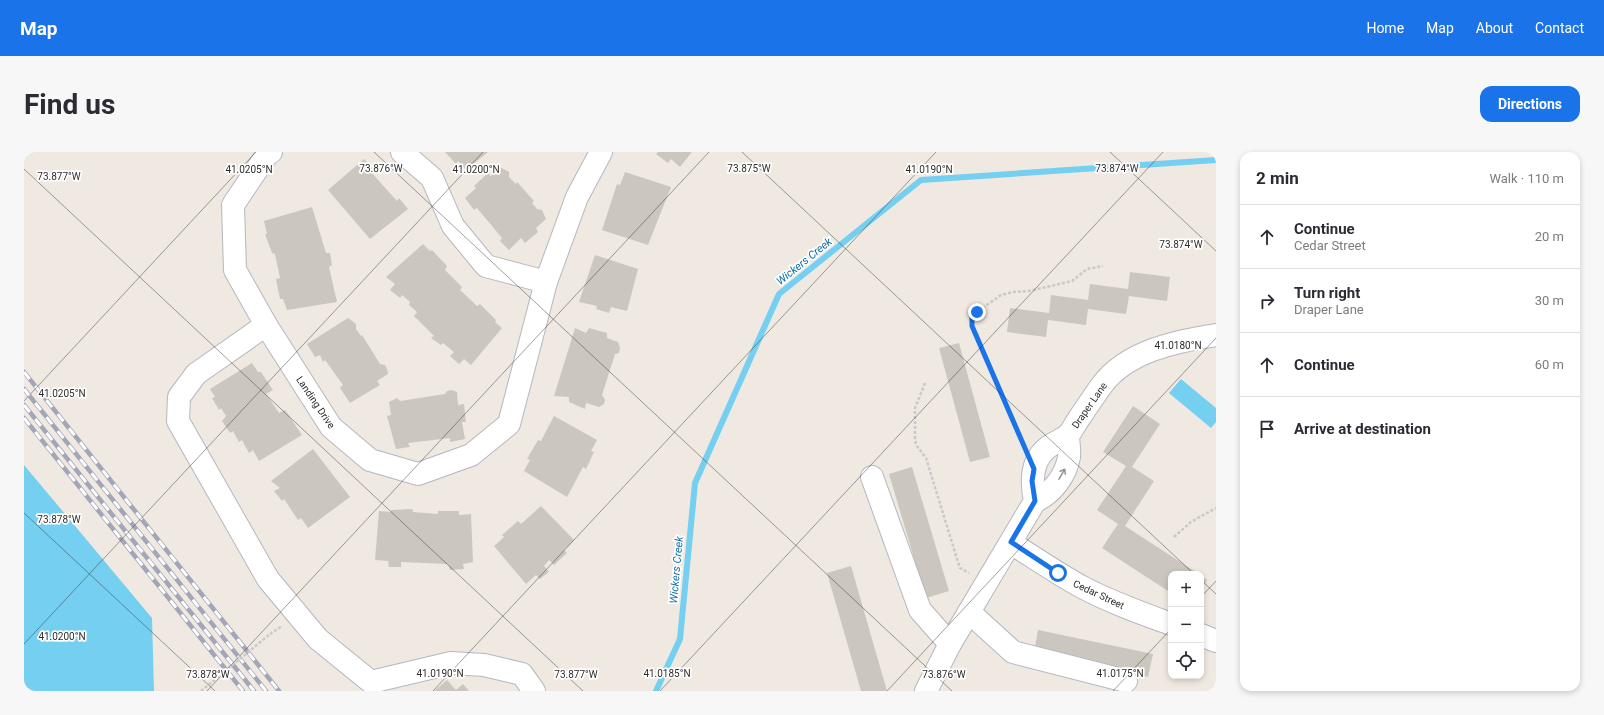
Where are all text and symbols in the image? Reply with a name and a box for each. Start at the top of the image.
text: Map [20,17,58,40]
text: Home [1366,20,1404,36]
text: Map [1426,20,1454,36]
text: About [1476,20,1513,36]
text: Contact [1535,20,1584,36]
button: Directions [1480,86,1580,122]
text: Find us [24,88,115,121]
text: 73.876°W [359,163,403,174]
text: 73.875°W [727,163,771,174]
text: 73.874°W [1095,163,1139,174]
text: 41.0205°N [225,164,273,175]
text: 41.0200°N [452,164,500,175]
text: 41.0190°N [905,164,953,175]
text: 2 min [1256,168,1299,188]
text: 73.877°W [37,171,81,182]
text: Walk · 110 m [1489,171,1564,186]
text: Continue [1294,220,1355,238]
icon: ahead [1256,226,1278,248]
text: 20 m [1535,229,1564,244]
water label: Wickers Creek [774,235,835,288]
text: Cedar Street [1294,238,1366,253]
text: 73.874°W [1159,239,1203,250]
text: Turn right [1294,284,1360,302]
icon: right [1256,290,1278,312]
text: 30 m [1535,293,1564,308]
text: Draper Lane [1294,302,1364,317]
route end [968,303,986,321]
text: 41.0180°N [1154,340,1202,351]
icon: ahead [1256,354,1278,376]
text: Continue [1294,356,1355,374]
text: 60 m [1535,357,1564,372]
street label: Landing Drive [294,374,337,430]
street label: Draper Lane [1070,380,1109,430]
text: 41.0205°N [38,388,86,399]
icon: arrive [1256,418,1278,440]
text: Arrive at destination [1294,420,1431,438]
one-way arrow [1059,468,1067,480]
text: 73.878°W [37,514,81,525]
water label: Wickers Creek [667,535,686,604]
route start [1049,564,1067,582]
map controls [1168,571,1204,679]
button: + [1168,571,1204,607]
street label: Cedar Street [1071,578,1126,611]
button: − [1168,607,1204,643]
text: 41.0200°N [38,631,86,642]
button: locate [1168,643,1204,679]
text: 41.0190°N [416,668,464,679]
text: 41.0185°N [643,668,691,679]
text: 41.0175°N [1096,668,1144,679]
text: 73.878°W [186,669,230,680]
text: 73.877°W [554,669,598,680]
text: 73.876°W [922,669,966,680]

